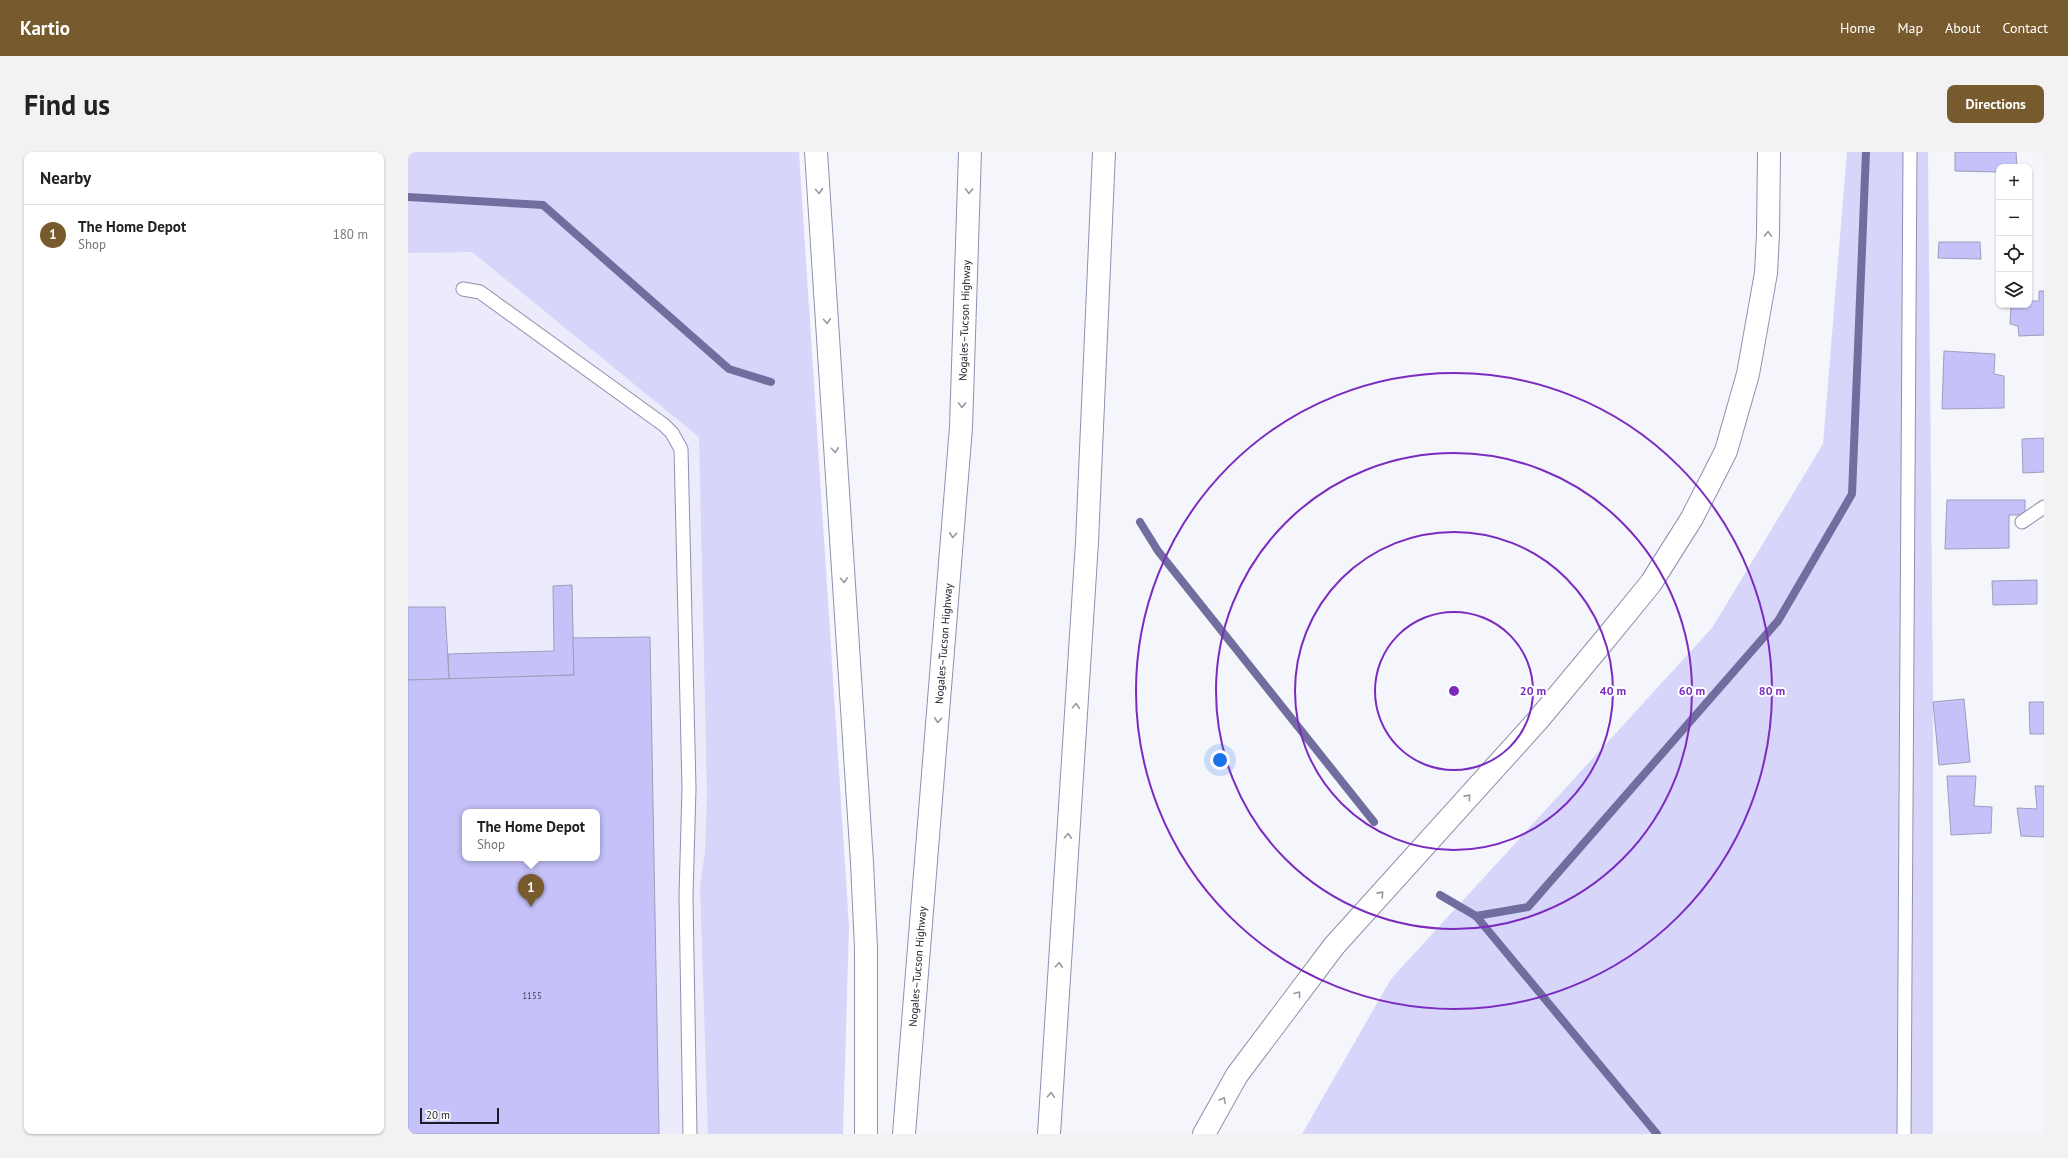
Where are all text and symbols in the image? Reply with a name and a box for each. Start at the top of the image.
text: Kartio [20,16,70,40]
text: Home [1840,19,1875,37]
text: Map [1897,19,1923,37]
text: About [1945,19,1981,37]
text: Contact [2003,19,2048,37]
button: Directions [1947,85,2044,123]
text: Find us [24,86,110,123]
map controls [1996,164,2032,308]
button: + [1996,164,2032,200]
text: Nearby [40,167,91,189]
one-way arrow [814,188,823,194]
one-way arrow [965,188,973,194]
button: − [1996,200,2032,236]
text: The Home Depot [78,217,186,236]
text: 1 [49,226,57,243]
text: 180 m [333,226,368,243]
one-way arrow [1764,231,1772,237]
text: Shop [78,236,106,253]
button: locate [1996,236,2032,272]
street label: Nogales–Tucson Highway [956,259,973,381]
button: layers [1996,272,2032,308]
one-way arrow [823,318,831,324]
one-way arrow [958,402,966,408]
one-way arrow [831,447,840,453]
one-way arrow [948,531,957,538]
one-way arrow [839,577,848,583]
street label: Nogales–Tucson Highway [932,582,955,704]
text: 20 m [1520,683,1546,698]
text: 40 m [1600,683,1626,698]
text: 60 m [1679,683,1705,698]
text: 80 m [1759,683,1785,698]
centre of rings [1447,684,1461,698]
one-way arrow [1072,703,1080,709]
one-way arrow [933,717,942,723]
your location [1210,750,1230,770]
one-way arrow [1463,795,1470,802]
popup [462,809,600,861]
text: The Home Depot [477,817,585,836]
one-way arrow [1063,833,1072,839]
text: Shop [477,836,505,853]
pin: 1 [518,874,544,907]
one-way arrow [1376,891,1384,899]
street label: Nogales–Tucson Highway [906,905,929,1027]
one-way arrow [1055,962,1064,968]
house number: 1155 [522,990,542,1001]
one-way arrow [1293,991,1300,998]
one-way arrow [1047,1092,1056,1098]
one-way arrow [1219,1097,1226,1104]
scale bar [420,1106,499,1125]
text: 20 m [426,1108,450,1122]

